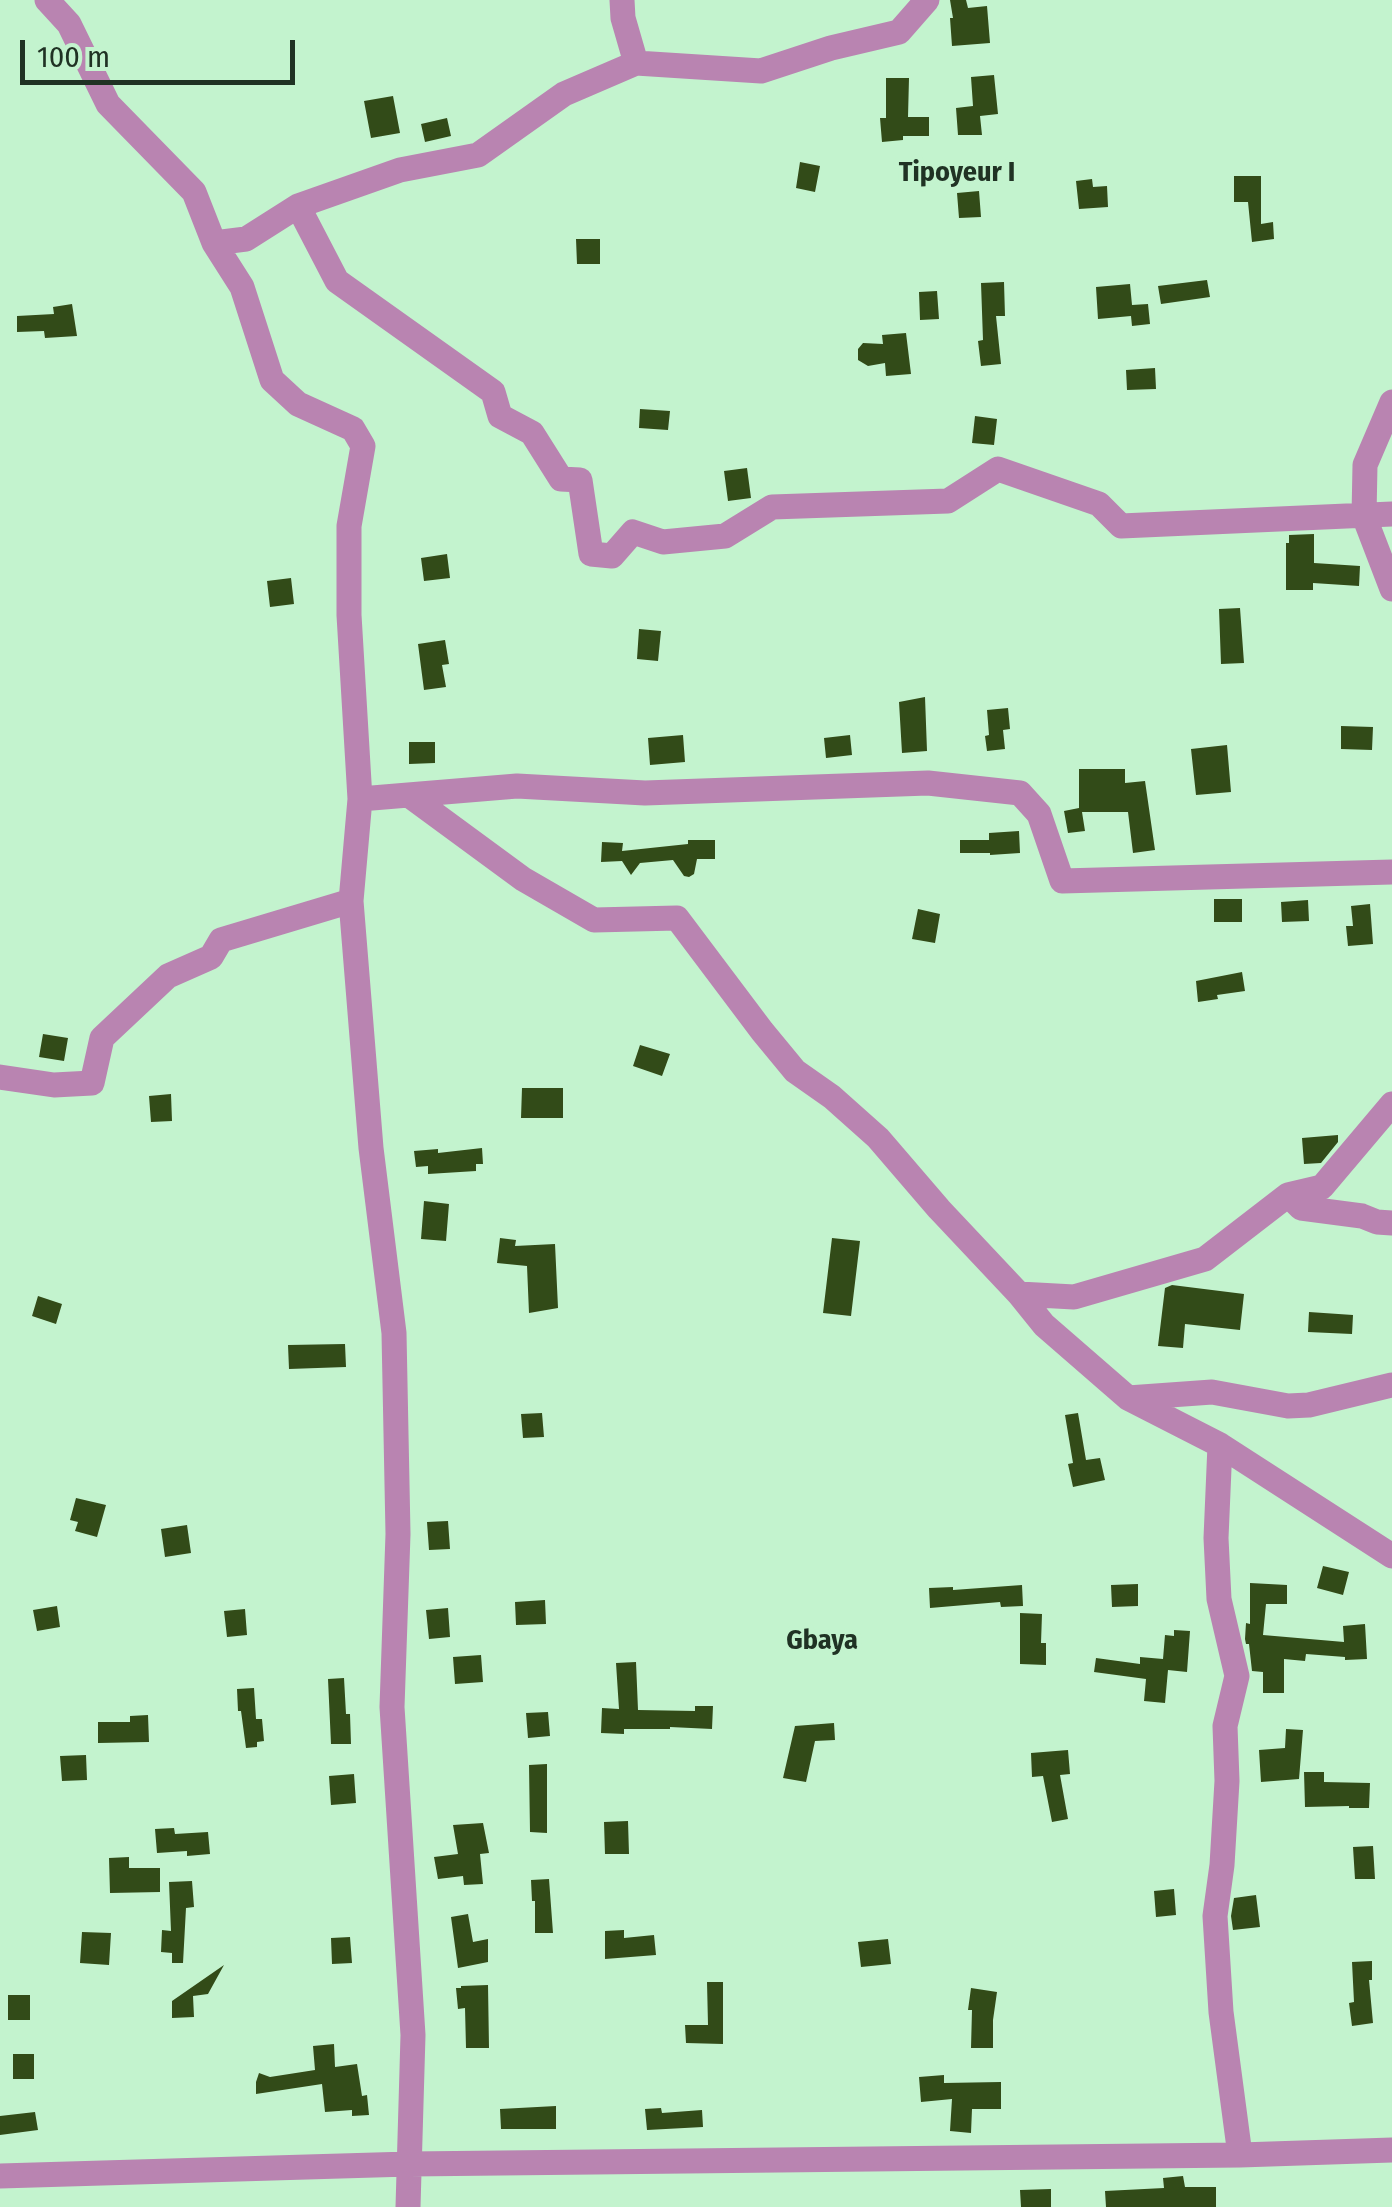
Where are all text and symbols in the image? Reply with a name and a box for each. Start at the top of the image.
scale bar [25,20,300,82]
text: 100 m [37,39,110,75]
district label: Tipoyeur I [899,156,1015,190]
district label: Gbaya [786,1624,858,1658]

